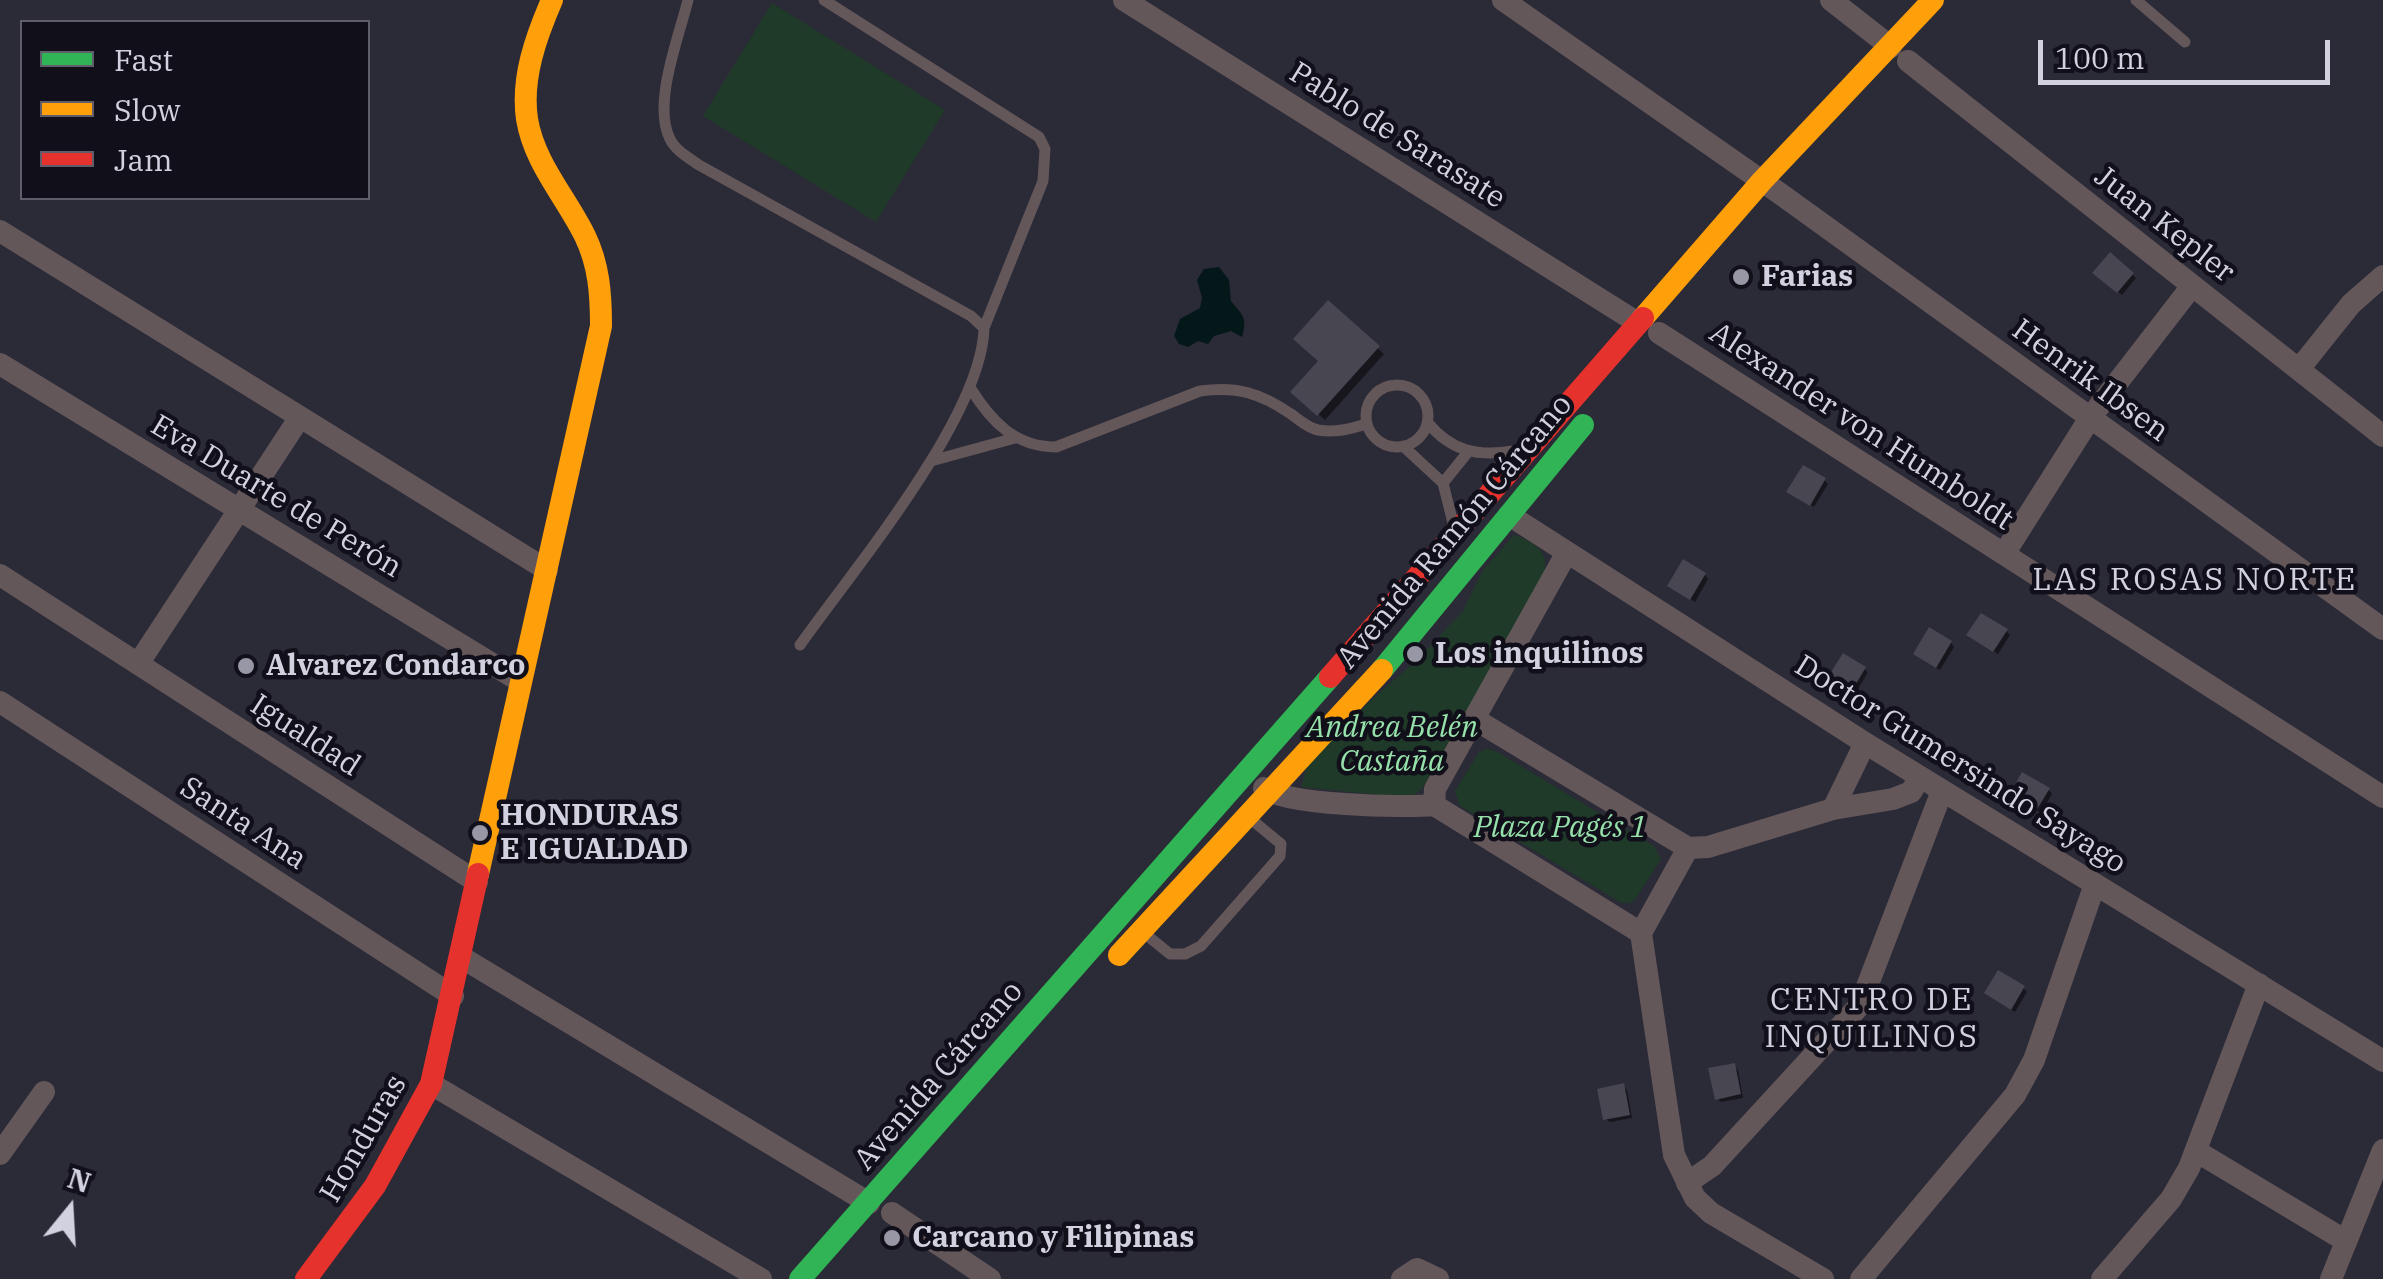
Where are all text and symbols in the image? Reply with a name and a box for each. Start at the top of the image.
legend [20,20,370,200]
scale bar [2043,20,2336,82]
text: 100 m [2055,38,2145,77]
text: Fast [114,40,173,79]
street label: Pablo de Sarasate [1282,55,1512,217]
text: Slow [114,90,181,129]
text: Jam [114,140,173,179]
street label: Juan Kepler [2087,159,2241,291]
place label: Farias [1761,259,1853,295]
marker: Farias [1730,266,1752,288]
street label: Henrik Ibsen [2005,312,2175,450]
street label: Alexander von Humboldt [1703,315,2019,539]
street label: Avenida Ramón Cárcano [1330,388,1580,676]
street label: Eva Duarte de Perón [144,408,408,586]
district label: LAS ROSAS NORTE [2032,562,2358,600]
place label: Los inquilinos [1435,636,1644,672]
marker: Los inquilinos [1404,643,1426,665]
place label: Alvarez Condarco [266,648,526,684]
street label: Doctor Gumersindo Sayago [1788,648,2132,882]
marker: Alvarez Condarco [235,655,257,677]
street label: Igualdad [243,687,367,785]
park label: Andrea Belén Castaña [1306,710,1478,780]
street label: Santa Ana [173,770,313,878]
place label: HONDURAS E IGUALDAD [500,798,689,868]
park label: Plaza Pagés 1 [1474,810,1646,846]
marker: HONDURAS E IGUALDAD [469,822,491,844]
street label: Avenida Cárcano [847,974,1031,1178]
district label: CENTRO DE INQUILINOS [1764,982,1980,1057]
street label: Honduras [313,1069,415,1209]
north arrow [20,1159,120,1259]
text: N [63,1159,96,1201]
place label: Carcano y Filipinas [912,1220,1195,1256]
marker: Carcano y Filipinas [881,1227,903,1249]

